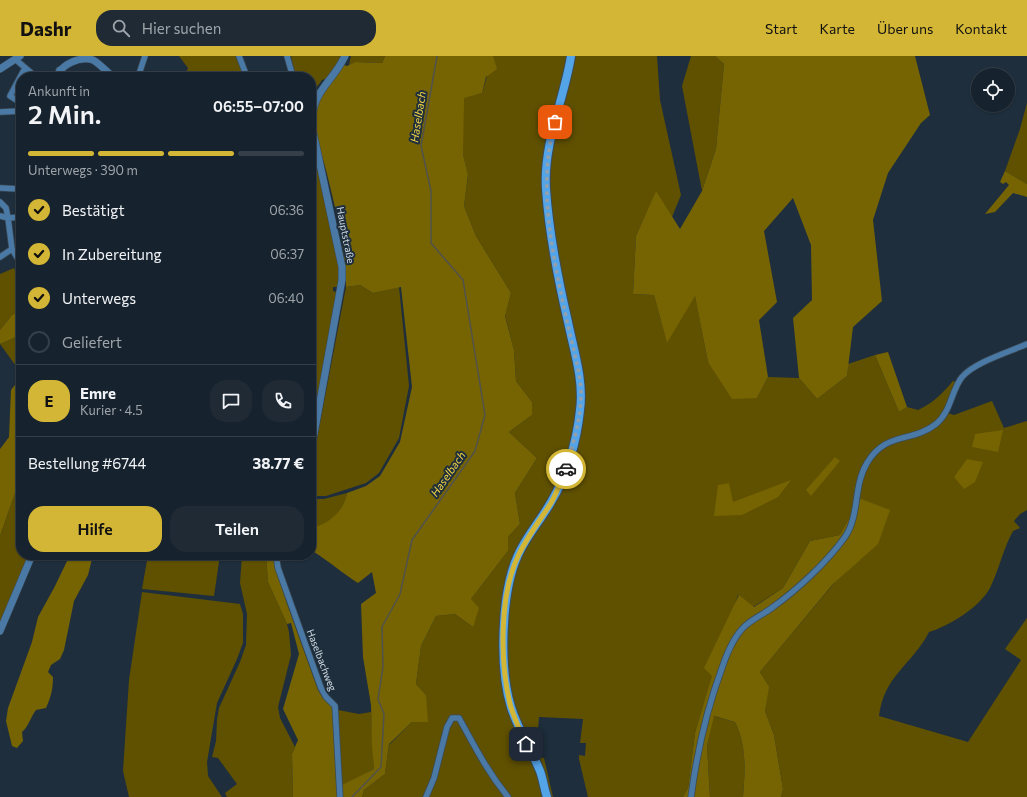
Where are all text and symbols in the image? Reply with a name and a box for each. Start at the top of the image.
search box [96,10,376,46]
text: Dashr [20,17,72,40]
icon: search [110,17,132,39]
text: Hier suchen [142,19,221,37]
text: Start [765,20,798,37]
text: Karte [820,20,855,37]
text: Über uns [877,20,933,37]
text: Kontakt [955,20,1007,37]
map controls [971,68,1015,112]
button: locate [971,68,1015,112]
text: Ankunft in [28,83,90,99]
water label: Haselbach [407,90,428,143]
text: 06:55–07:00 [213,97,304,115]
text: 2 Min. [28,98,101,129]
pin [538,105,572,139]
icon: bag [544,111,566,133]
text: Unterwegs · 390 m [28,162,138,178]
icon: check [28,199,50,221]
text: Bestätigt [62,201,125,219]
text: 06:36 [269,202,304,218]
street label: Hauptstraße [335,206,357,264]
icon: check [28,243,50,265]
text: In Zubereitung [62,245,162,263]
text: 06:37 [270,246,304,262]
icon: check [28,287,50,309]
text: Unterwegs [62,289,136,307]
text: 06:40 [268,290,304,306]
text: Geliefert [62,333,122,351]
button: chat [210,380,252,422]
button: phone [262,380,304,422]
text: Emre [80,384,116,402]
text: E [45,392,53,410]
text: Kurier · 4.5 [80,402,143,418]
water label: Haselbach [427,449,468,499]
courier [546,449,586,489]
text: Bestellung #6744 [28,454,146,472]
text: 38.77 € [252,454,304,472]
icon: car [555,458,577,480]
button: Hilfe [28,506,162,552]
button: Teilen [170,506,304,552]
street label: Haselbachweg [305,627,340,693]
pin [509,727,543,761]
icon: home [515,733,537,755]

